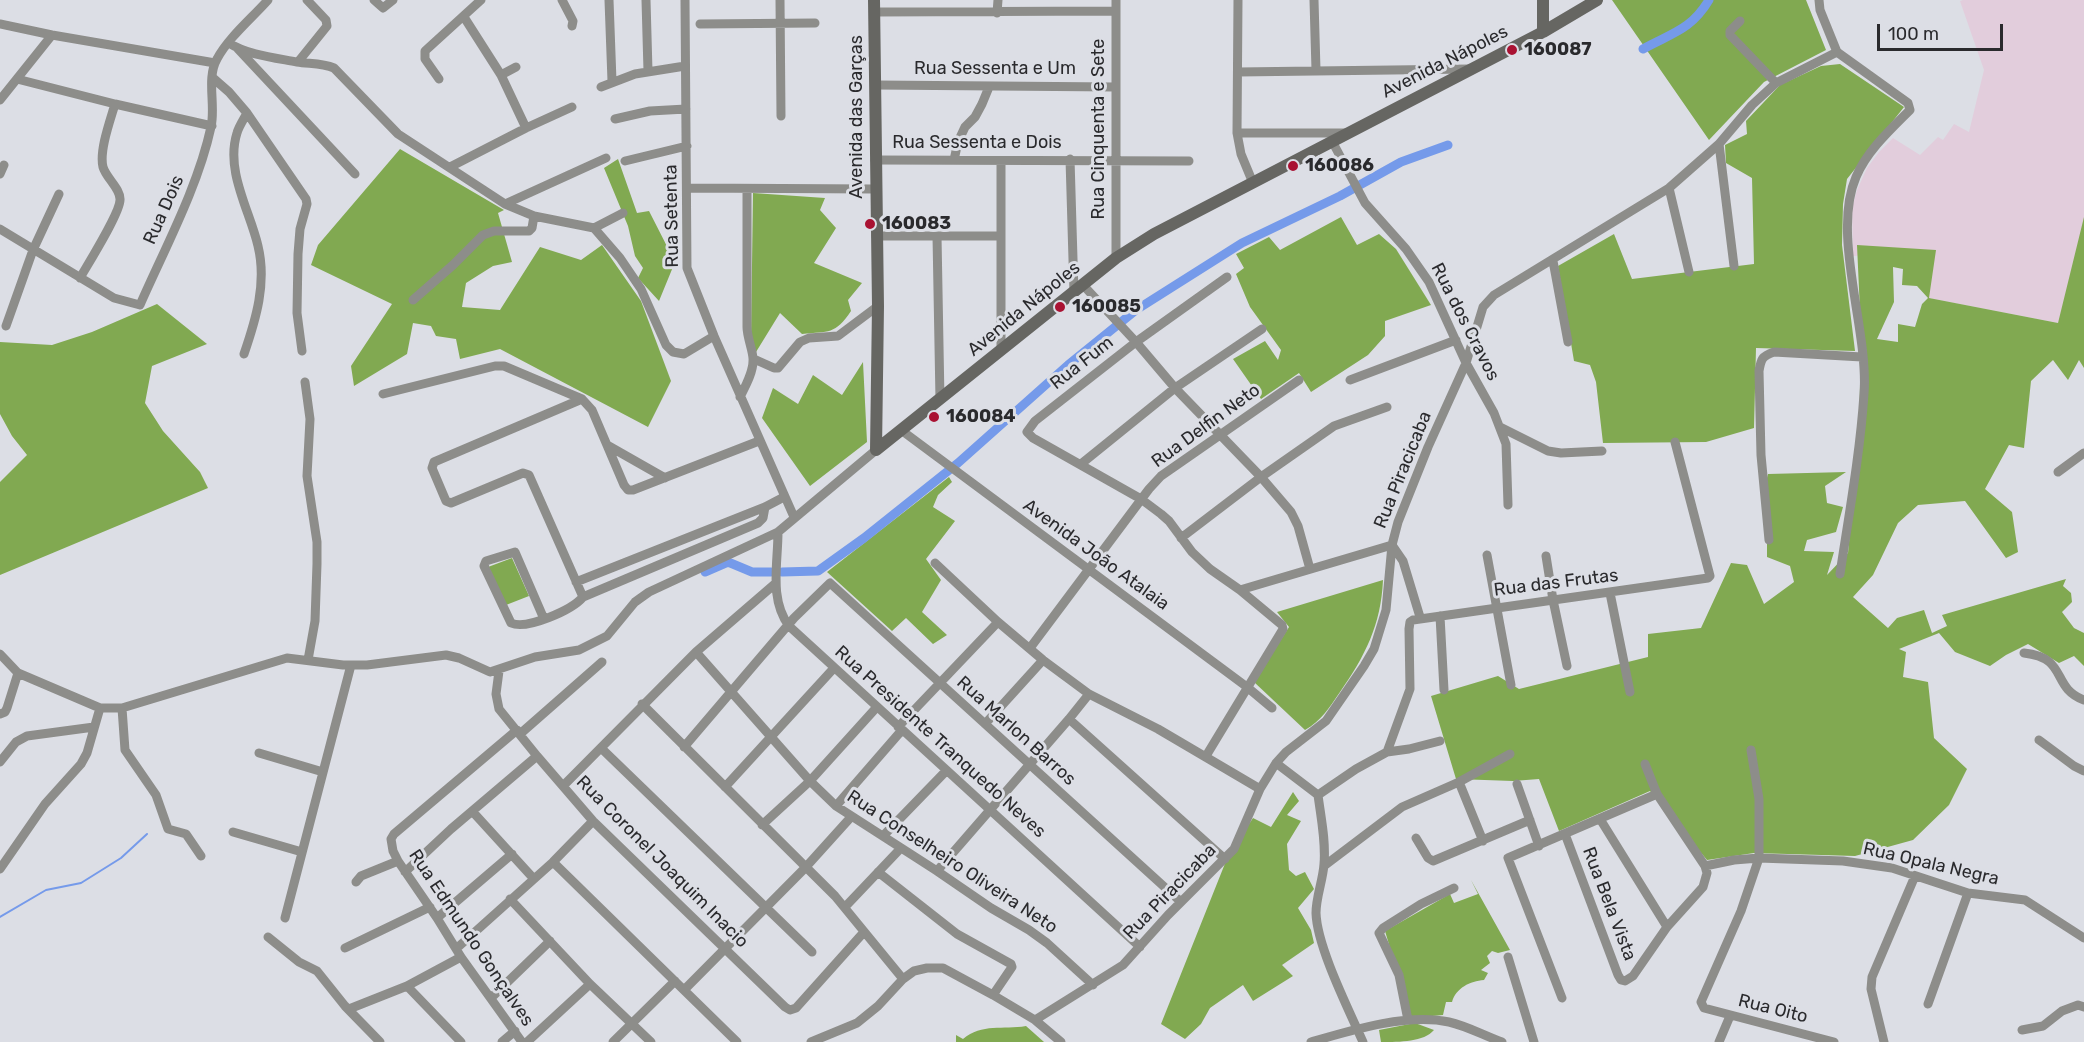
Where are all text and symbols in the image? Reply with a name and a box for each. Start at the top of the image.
scale bar [1880,12,2006,50]
street label: Avenida Nápoles [1378,21,1512,103]
text: 100 m [1888,23,1939,45]
street label: Avenida das Garças [846,35,868,199]
street label: Rua Cinquenta e Sete [1088,39,1110,219]
place label: 160087 [1524,39,1592,61]
marker: 160087 [1505,43,1519,57]
street label: Rua Sessenta e Um [914,58,1076,80]
street label: Rua Sessenta e Dois [892,132,1062,154]
place label: 160086 [1305,155,1374,177]
marker: 160086 [1286,159,1300,173]
street label: Rua Setenta [660,164,684,268]
street label: Rua Dois [139,172,189,248]
place label: 160083 [882,213,951,235]
marker: 160083 [863,217,877,231]
street label: Avenida Nápoles [963,257,1085,361]
street label: Rua dos Cravos [1426,260,1504,384]
place label: 160085 [1072,296,1141,318]
marker: 160085 [1053,300,1067,314]
street label: Rua Fum [1046,332,1118,394]
street label: Rua Delfin Neto [1147,379,1265,473]
place label: 160084 [946,406,1016,428]
street label: Rua Piracicaba [1370,408,1436,532]
marker: 160084 [927,410,941,424]
street label: Avenida João Atalaia [1019,495,1173,615]
street label: Rua das Frutas [1493,565,1619,601]
street label: Rua Presidente Tranquedo Neves [830,641,1050,843]
street label: Rua Marlon Barros [952,672,1080,790]
street label: Rua Coronel Joaquim Inacio [571,771,753,953]
street label: Rua Conselheiro Oliveira Neto [843,786,1061,938]
street label: Rua Opala Negra [1861,838,2001,890]
street label: Rua Piracicaba [1119,840,1221,944]
street label: Rua Bela Vista [1577,844,1641,964]
street label: Rua Edmundo Gonçalves [404,846,538,1030]
street label: Rua Oito [1736,990,1810,1028]

